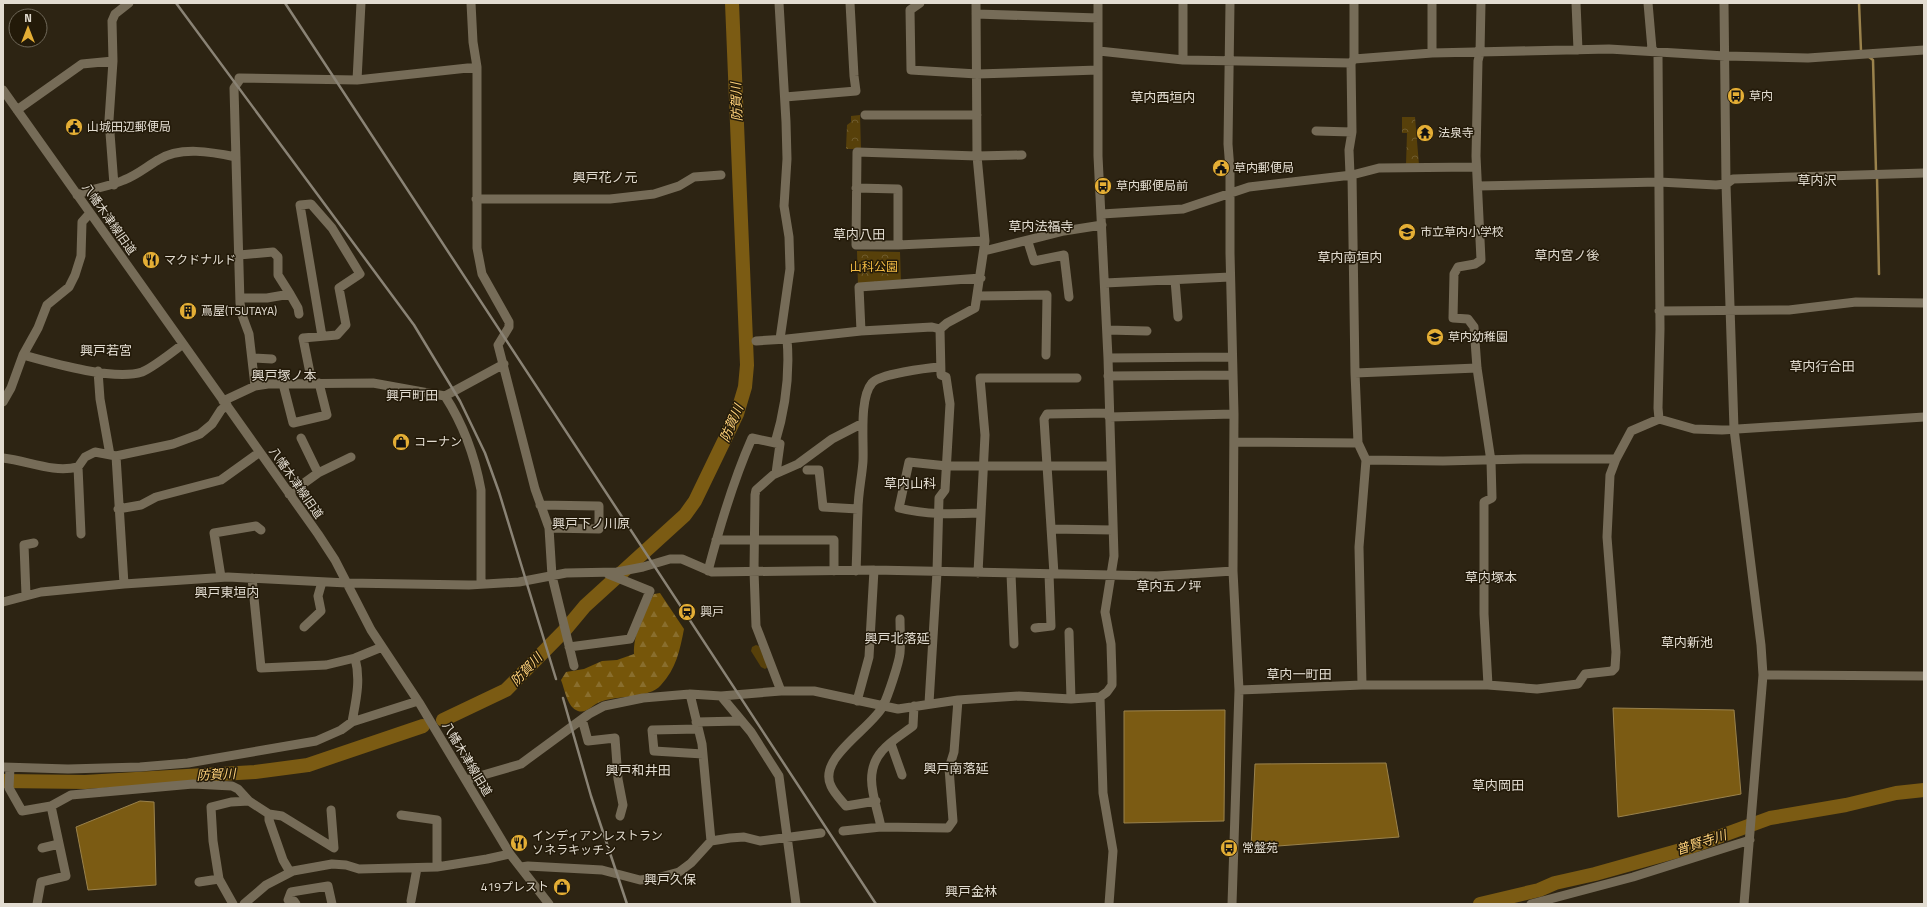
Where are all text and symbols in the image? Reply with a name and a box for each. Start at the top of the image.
north arrow [8,8,48,48]
text: N [24,10,32,26]
water label: 防賀川 [725,80,747,122]
bus stop icon: 草内 [1726,86,1746,106]
place label: 草内 [1749,86,1773,105]
district label: 草内西垣内 [1130,87,1196,107]
public building icon: 山城田辺郵便局 [64,117,84,137]
place label: 山城田辺郵便局 [87,117,171,136]
temple icon: 法泉寺 [1415,123,1435,143]
place label: 法泉寺 [1438,123,1474,142]
public building icon: 草内郵便局 [1211,158,1231,178]
place label: 草内郵便局 [1234,158,1294,177]
district label: 興戸花ノ元 [572,167,638,187]
district label: 草内沢 [1797,170,1837,190]
bus stop icon: 草内郵便局前 [1093,176,1113,196]
place label: 草内郵便局前 [1116,176,1188,195]
street label: 八幡木津線旧道 [78,179,141,259]
district label: 草内法福寺 [1008,216,1074,236]
school or university icon: 市立草内小学校 [1397,222,1417,242]
place label: 市立草内小学校 [1420,222,1504,241]
district label: 草内八田 [833,224,885,244]
district label: 草内宮ノ後 [1534,245,1600,265]
district label: 草内南垣内 [1317,247,1383,267]
restaurant icon: マクドナルド [141,250,161,270]
place label: マクドナルド [164,250,236,269]
park label: 山科公園 [850,257,898,276]
building icon: 蔦屋(TSUTAYA) [178,301,198,321]
place label: 蔦屋(TSUTAYA) [201,301,277,320]
school or university icon: 草内幼稚園 [1425,327,1445,347]
place label: 草内幼稚園 [1448,327,1508,346]
district label: 興戸若宮 [80,340,132,360]
district label: 草内行合田 [1789,356,1855,376]
district label: 興戸塚ノ本 [251,365,317,385]
district label: 興戸町田 [386,385,438,405]
water label: 防賀川 [714,399,749,445]
shop icon: コーナン [391,432,411,452]
place label: コーナン [414,432,462,451]
street label: 八幡木津線旧道 [265,443,328,523]
district label: 草内山科 [884,473,936,493]
district label: 興戸下ノ川原 [552,513,630,533]
district label: 草内塚本 [1465,567,1517,587]
district label: 草内五ノ坪 [1136,576,1202,596]
district label: 興戸東垣内 [194,582,260,602]
station icon: 興戸 [677,602,697,622]
place label: 興戸 [700,602,724,621]
district label: 興戸北落延 [864,628,930,648]
district label: 草内新池 [1661,632,1713,652]
water label: 防賀川 [505,646,548,690]
district label: 草内一町田 [1266,664,1332,684]
street label: 八幡木津線旧道 [438,718,497,800]
district label: 興戸南落延 [923,758,989,778]
district label: 興戸和井田 [605,760,671,780]
water label: 防賀川 [196,763,238,785]
district label: 草内岡田 [1472,775,1524,795]
water label: 普賢寺川 [1673,824,1731,860]
place label: インディアンレストラン ソネラキッチン [532,826,663,859]
restaurant icon: インディアンレストラン ソネラキッチン [509,833,529,853]
bus stop icon: 常盤苑 [1219,838,1239,858]
place label: 常盤苑 [1242,838,1278,857]
district label: 興戸久保 [644,869,696,889]
place label: 419プレスト [481,877,549,896]
shop icon: 419プレスト [552,877,572,897]
district label: 興戸金林 [945,881,997,901]

